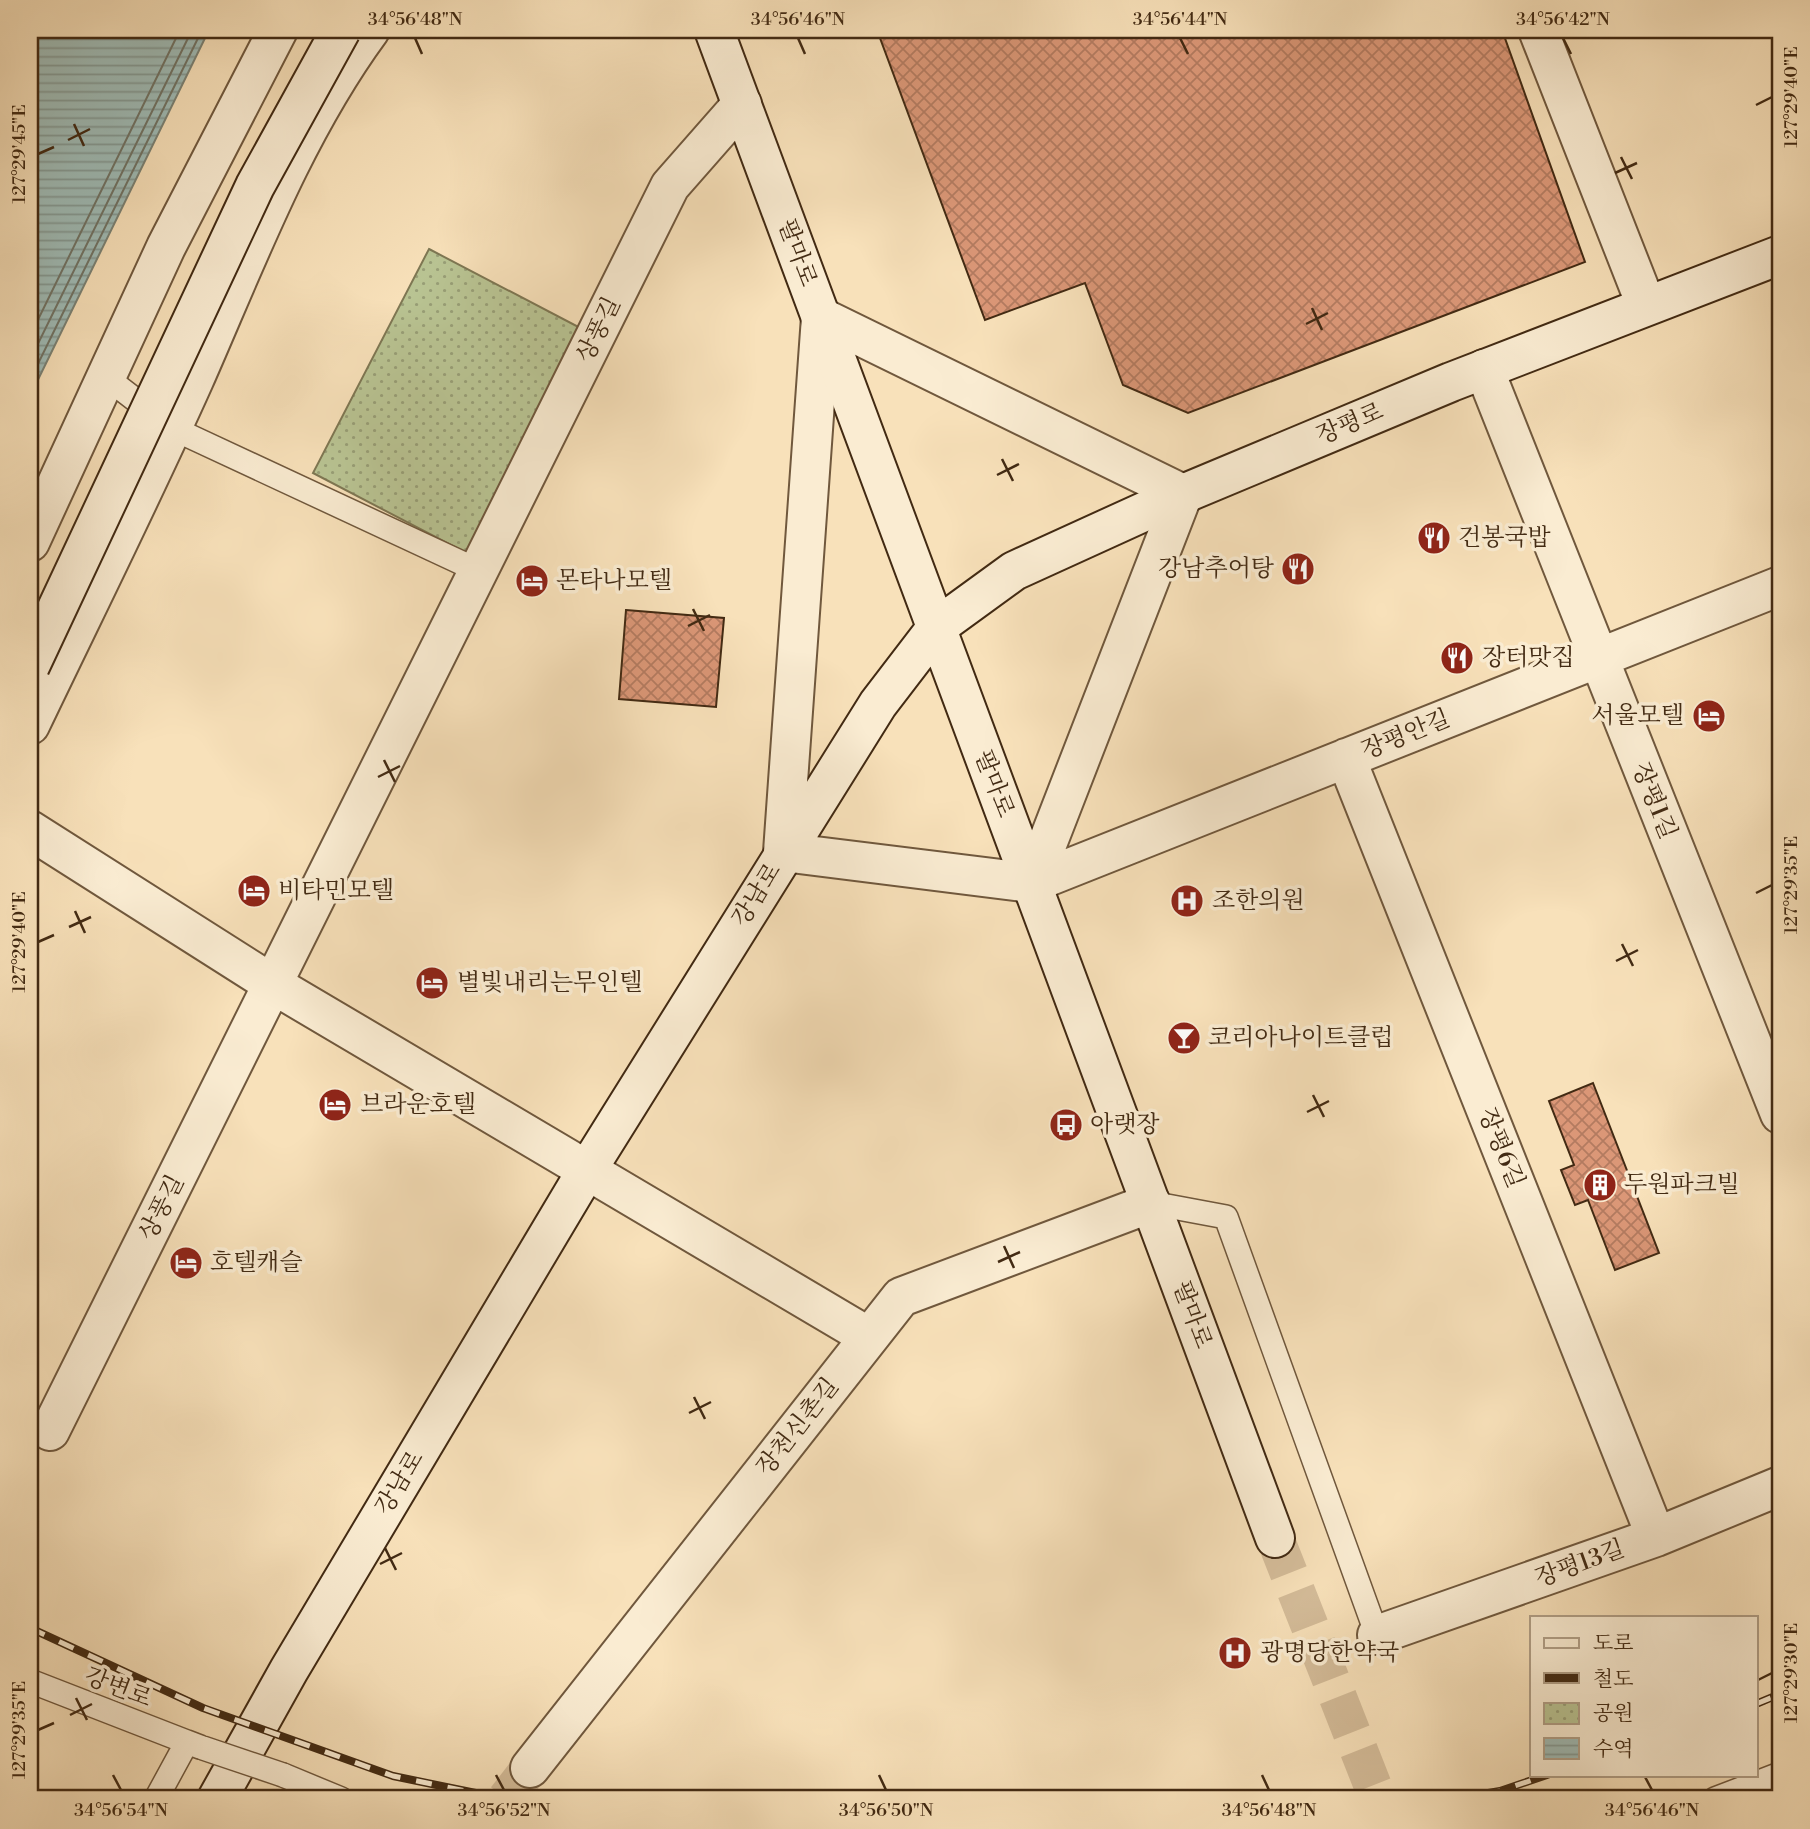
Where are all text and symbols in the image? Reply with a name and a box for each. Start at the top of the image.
text: 34°56'48"N [368,8,463,31]
text: 34°56'46"N [751,8,846,31]
text: 34°56'44"N [1133,8,1228,31]
text: 34°56'42"N [1516,8,1610,31]
text: 127°29'40"E [1780,46,1803,148]
text: 127°29'45"E [8,104,31,204]
street label: 팔마로 [771,215,823,291]
street label: 상풍길 [570,292,628,368]
street label: 장평로 [1312,397,1388,451]
restaurant icon: 건봉국밥 [1415,519,1453,557]
place label: 건봉국밥 [1458,523,1551,553]
restaurant icon: 강남추어탕 [1279,550,1317,588]
place label: 강남추어탕 [1158,554,1275,584]
hotel icon: 몬타나모텔 [513,562,551,600]
place label: 몬타나모텔 [556,566,672,596]
restaurant icon: 장터맛집 [1438,639,1476,677]
place label: 장터맛집 [1482,643,1575,673]
hotel icon: 서울모텔 [1690,697,1728,735]
place label: 서울모텔 [1591,701,1684,731]
street label: 장평안길 [1357,704,1455,766]
street label: 팔마로 [968,746,1020,822]
street label: 장평1길 [1625,758,1683,844]
text: 127°29'35"E [1780,836,1803,934]
street label: 강남로 [726,858,788,932]
hotel icon: 비타민모텔 [235,872,273,910]
place label: 비타민모텔 [278,876,394,906]
hospital icon: 조한의원 [1168,882,1206,920]
place label: 조한의원 [1212,886,1305,916]
text: 127°29'40"E [8,891,31,993]
hotel icon: 별빛내리는무인텔 [413,964,451,1002]
place label: 별빛내리는무인텔 [457,968,642,998]
bar icon: 코리아나이트클럽 [1165,1019,1203,1057]
place label: 코리아나이트클럽 [1208,1023,1393,1053]
hotel icon: 브라운호텔 [316,1086,354,1124]
place label: 브라운호텔 [360,1090,476,1120]
street label: 장평6길 [1471,1103,1531,1193]
bus stop icon: 아랫장 [1047,1106,1085,1144]
place label: 아랫장 [1090,1110,1160,1140]
building icon: 두원파크빌 [1581,1166,1619,1204]
street label: 상풍길 [133,1170,191,1246]
place label: 두원파크빌 [1624,1170,1740,1200]
hotel icon: 호텔캐슬 [167,1244,205,1282]
place label: 호텔캐슬 [210,1248,303,1278]
street label: 팔마로 [1166,1277,1218,1353]
street label: 장천신촌길 [750,1372,846,1482]
street label: 강남로 [369,1445,431,1521]
street label: 장평13길 [1531,1534,1629,1594]
legend [1530,1616,1758,1776]
text: 127°29'30"E [1780,1623,1803,1723]
text: 도로 [1593,1631,1634,1657]
hospital icon: 광명당한약국 [1216,1634,1254,1672]
place label: 광명당한약국 [1260,1638,1399,1668]
street label: 강변로 [80,1662,156,1714]
text: 철도 [1593,1667,1634,1693]
text: 127°29'35"E [8,1681,31,1779]
text: 공원 [1593,1701,1634,1727]
text: 수역 [1593,1737,1634,1763]
text: 34°56'54"N [74,1799,169,1822]
text: 34°56'52"N [457,1799,551,1822]
text: 34°56'50"N [839,1799,934,1822]
text: 34°56'48"N [1222,1799,1317,1822]
text: 34°56'46"N [1605,1799,1700,1822]

